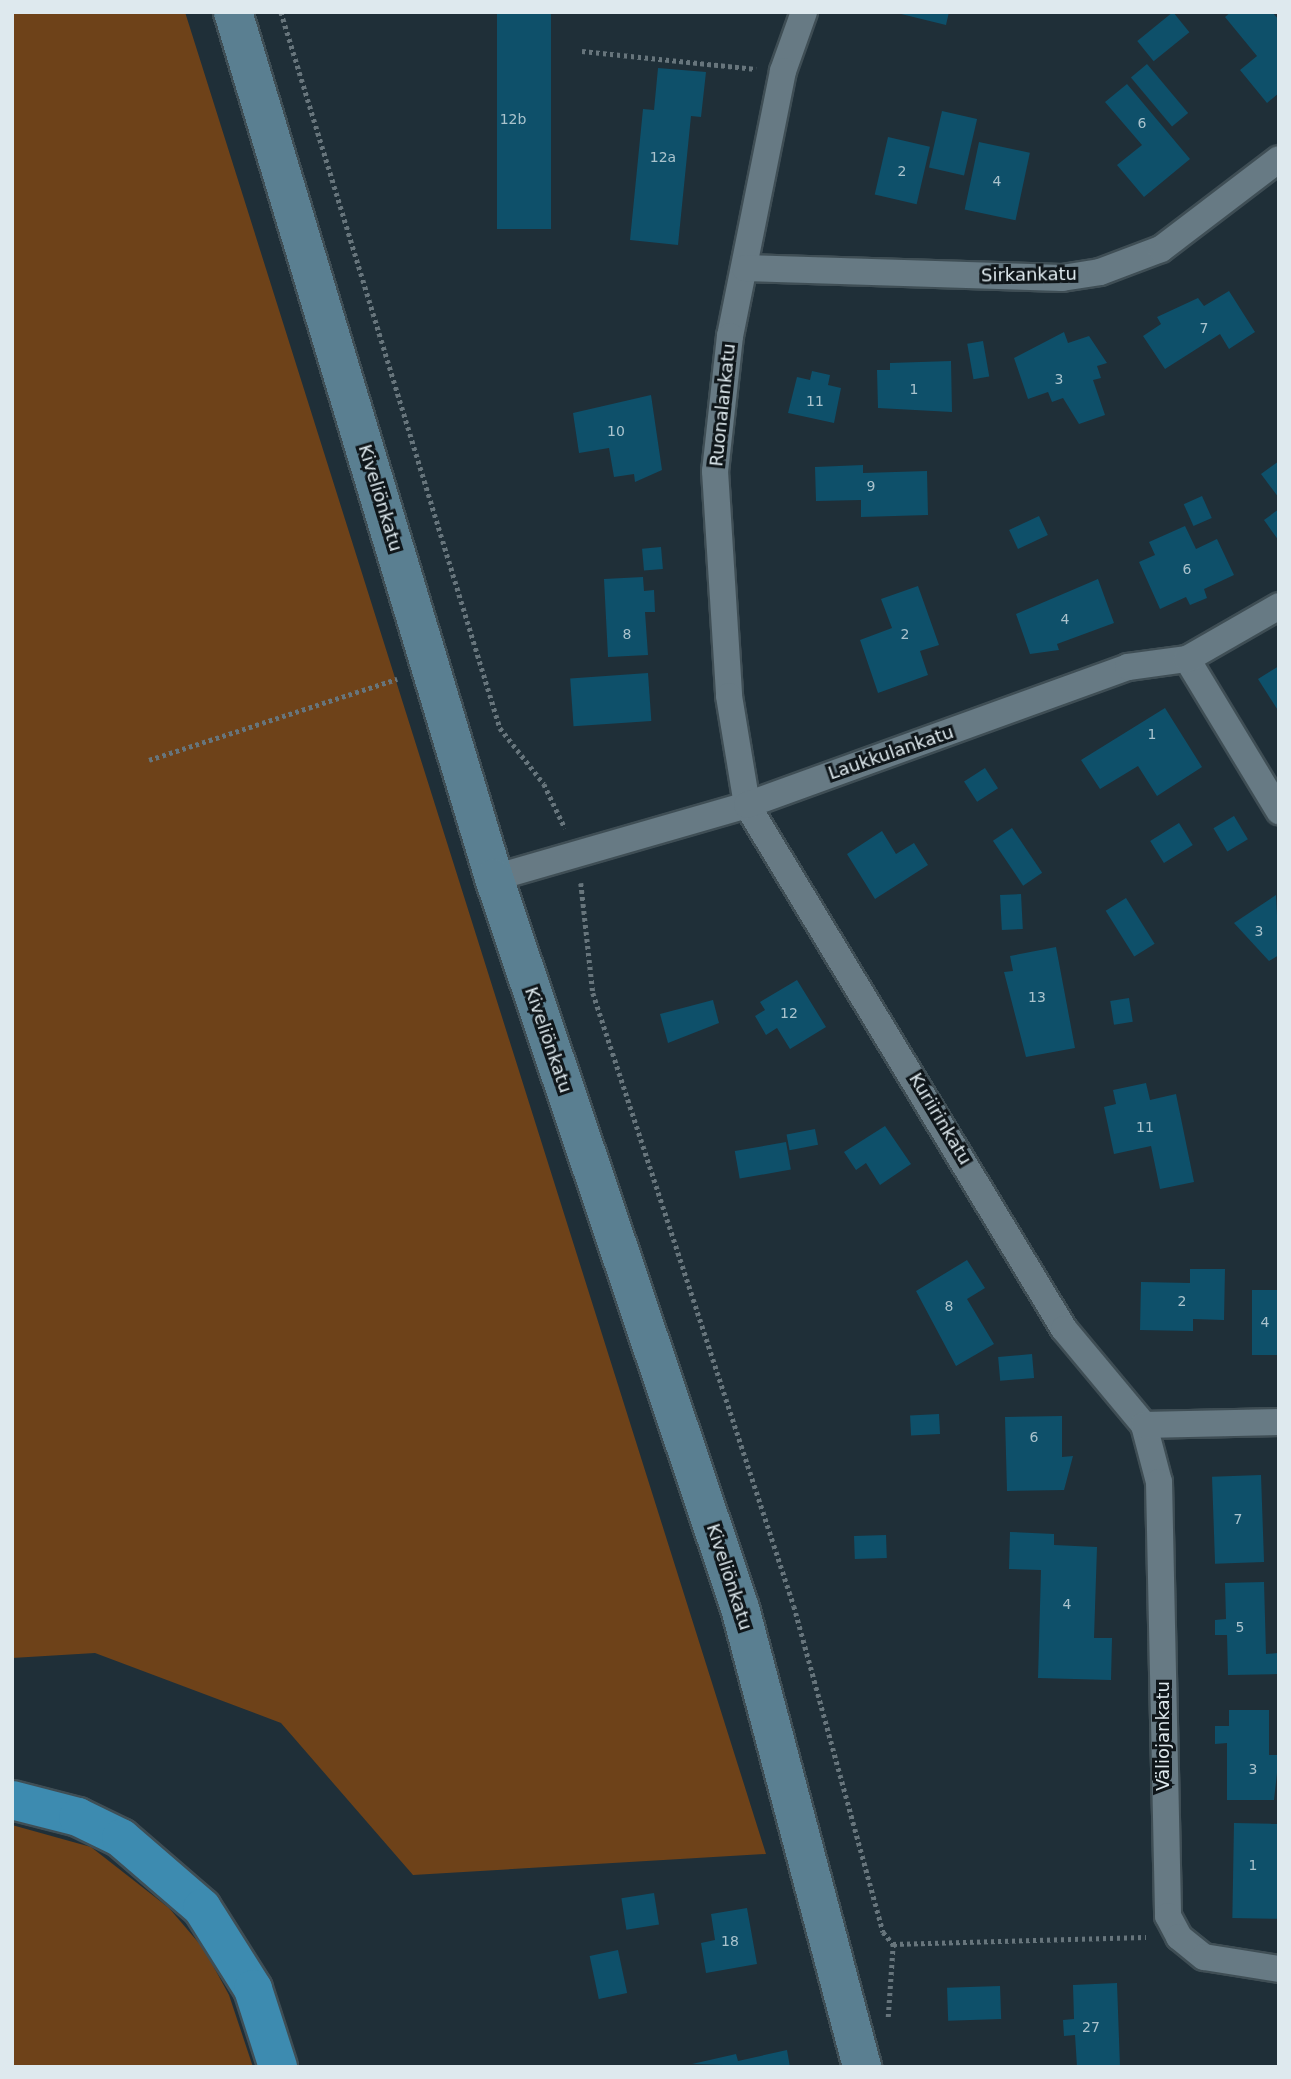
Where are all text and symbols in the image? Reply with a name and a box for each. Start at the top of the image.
house number: 12b [500,111,526,127]
house number: 6 [1138,115,1146,131]
house number: 12a [650,149,676,165]
house number: 2 [898,163,906,179]
house number: 4 [993,173,1001,189]
street label: Sirkankatu [981,263,1077,287]
house number: 7 [1200,320,1208,336]
street label: Ruonalankatu [706,342,740,468]
house number: 3 [1055,371,1063,387]
house number: 1 [910,381,918,397]
house number: 11 [806,393,824,409]
house number: 10 [607,423,625,439]
street label: Kiveliönkatu [354,442,406,554]
house number: 9 [867,478,875,494]
house number: 6 [1183,561,1191,577]
house number: 4 [1061,611,1069,627]
house number: 8 [623,626,631,642]
house number: 2 [901,626,909,642]
street label: Laukkulankatu [825,721,957,785]
house number: 1 [1148,726,1156,742]
house number: 3 [1255,923,1263,939]
street label: Kiveliönkatu [520,984,576,1096]
house number: 13 [1028,989,1046,1005]
house number: 12 [780,1005,798,1021]
street label: Kuriirinkatu [904,1069,976,1169]
house number: 11 [1136,1119,1154,1135]
house number: 2 [1178,1293,1186,1309]
house number: 8 [945,1298,953,1314]
house number: 4 [1261,1314,1269,1330]
house number: 6 [1030,1429,1038,1445]
house number: 7 [1234,1511,1242,1527]
street label: Kiveliönkatu [702,1521,756,1633]
house number: 4 [1063,1596,1071,1612]
house number: 5 [1236,1619,1244,1635]
street label: Väliojankatu [1152,1681,1174,1791]
house number: 3 [1249,1761,1257,1777]
house number: 1 [1249,1857,1257,1873]
house number: 18 [721,1933,739,1949]
house number: 27 [1082,2019,1100,2035]

